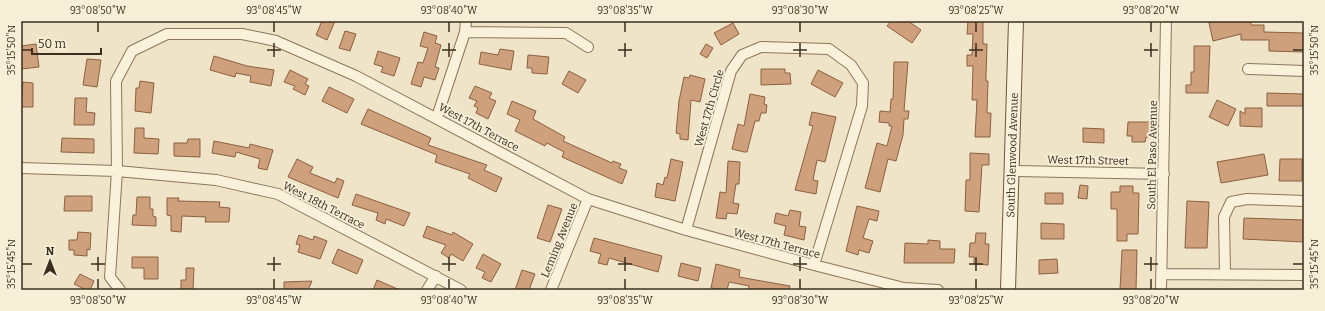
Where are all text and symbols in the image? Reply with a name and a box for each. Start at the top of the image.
text: 93°08'50"W [70,5,127,17]
text: 93°08'45"W [246,5,303,17]
text: 93°08'40"W [421,5,478,17]
text: 93°08'35"W [597,5,653,17]
text: 93°08'30"W [772,5,829,17]
text: 93°08'25"W [948,5,1004,17]
text: 93°08'20"W [1123,5,1180,17]
text: 35°15'50"N [6,25,18,75]
text: 35°15'50"N [1309,25,1321,75]
scale bar [32,30,101,56]
text: 50 m [38,37,67,51]
street label: West 17th Circle [692,68,727,148]
street label: South Glenwood Avenue [1004,92,1021,218]
street label: South El Paso Avenue [1145,100,1160,210]
street label: West 17th Terrace [436,101,521,154]
street label: West 17th Street [1047,153,1129,168]
street label: West 18th Terrace [281,179,367,232]
street label: Leming Avenue [539,201,580,280]
street label: West 17th Terrace [732,226,822,261]
text: 35°15'45"N [6,239,18,289]
text: 35°15'45"N [1309,239,1321,289]
north arrow [30,241,70,281]
text: N [46,245,55,258]
text: 93°08'50"W [70,295,127,307]
text: 93°08'45"W [246,295,303,307]
text: 93°08'40"W [421,295,478,307]
text: 93°08'35"W [597,295,653,307]
text: 93°08'30"W [772,295,829,307]
text: 93°08'25"W [948,295,1004,307]
text: 93°08'20"W [1123,295,1180,307]

